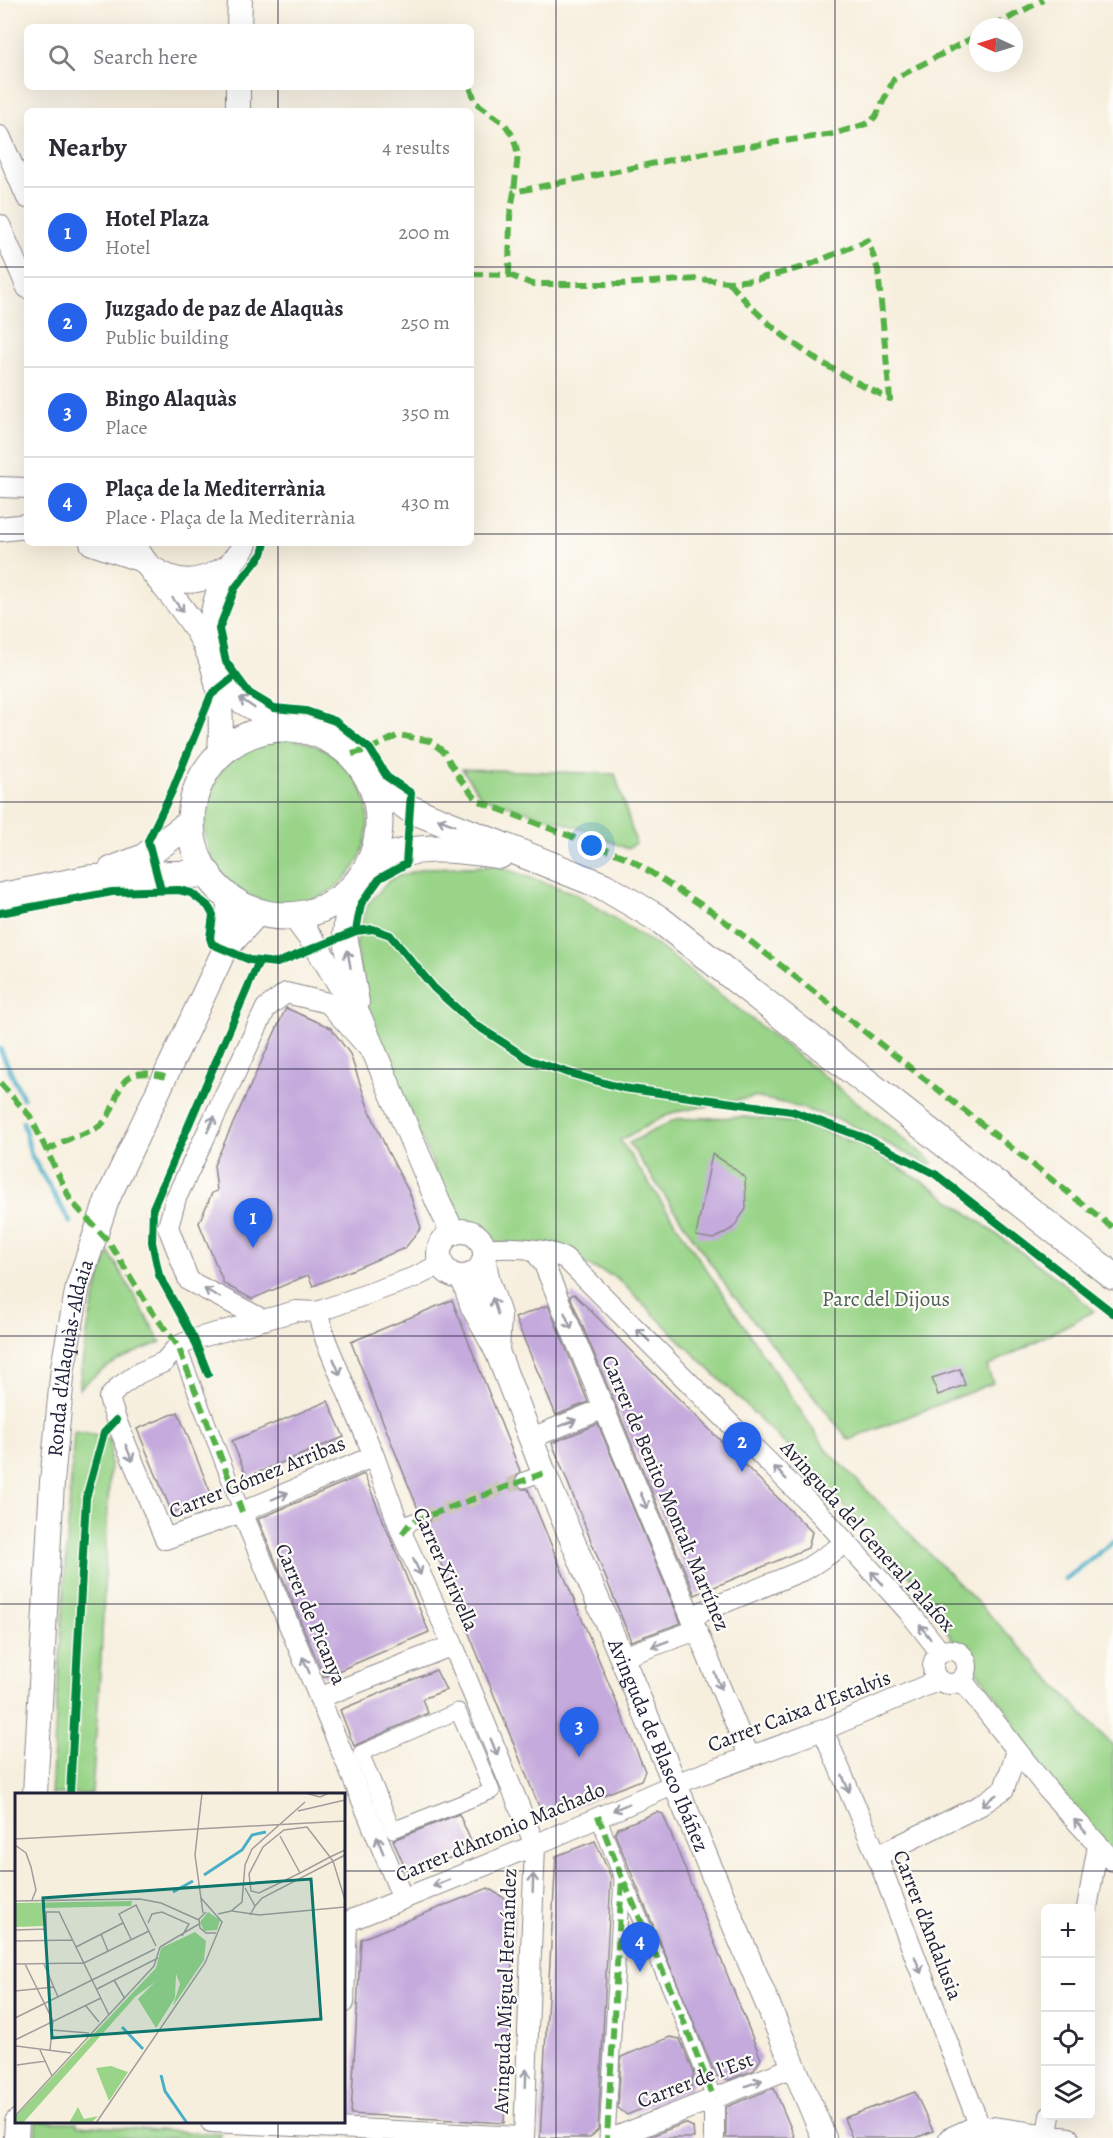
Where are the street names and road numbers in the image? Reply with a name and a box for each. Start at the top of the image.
street label: Ronda d'Alaquàs-Aldaia [40,1255,100,1458]
street label: Carrer de Benito Montalt Martínez [595,1351,737,1635]
street label: Carrer Gómez Arribas [165,1429,349,1525]
street label: Avinguda del General Palafox [774,1433,962,1638]
street label: Carrer Xirivella [406,1503,486,1635]
street label: Carrer de Picanya [269,1539,353,1689]
street label: Avinguda de Blasco Ibáñez [601,1634,716,1856]
street label: Carrer Caixa d'Estalvis [703,1663,895,1759]
street label: Carrer d'Antonio Machado [391,1775,609,1889]
street label: Carrer d'Andalusia [887,1846,970,2004]
street label: Avinguda Miguel Hernández [487,1868,523,2115]
street label: Carrer de l'Est [633,2045,757,2115]

